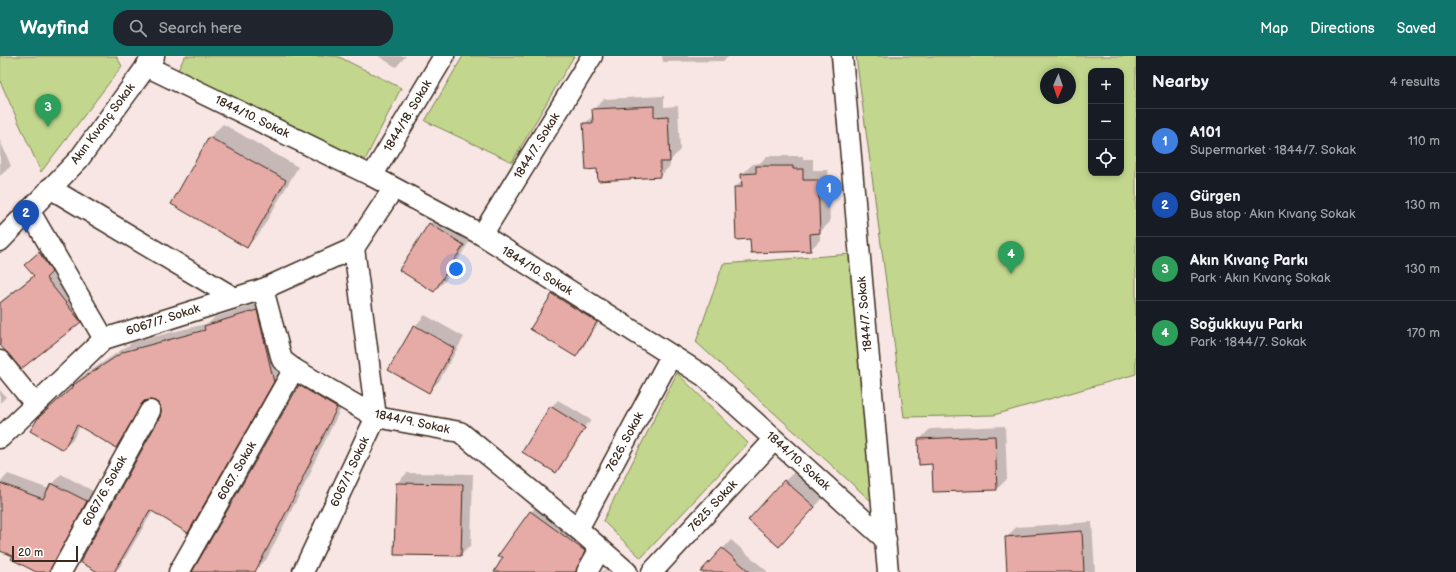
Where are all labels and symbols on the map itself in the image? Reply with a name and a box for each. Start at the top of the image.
north arrow [1040,68,1076,104]
street label: 1844/18. Sokak [381,77,435,155]
street label: Akın Kıvanç Sokak [68,80,138,168]
street label: 1844/10. Sokak [212,92,292,142]
pin: 3 [35,94,61,127]
street label: 1844/7. Sokak [511,110,563,182]
pin: 1 [816,175,842,208]
pin: 2 [13,200,39,233]
pin: 4 [998,241,1024,274]
street label: 1844/10. Sokak [499,243,575,299]
your location [446,259,466,279]
street label: 1844/7. Sokak [854,276,876,352]
street label: 6067/7. Sokak [124,301,202,339]
street label: 1844/9. Sokak [373,407,451,437]
street label: 7626. Sokak [603,410,647,474]
street label: 1844/10. Sokak [763,428,833,494]
street label: 6067/1. Sokak [327,435,373,509]
street label: 6067. Sokak [214,439,260,503]
street label: 6067/6. Sokak [79,453,131,529]
street label: 7625. Sokak [685,477,741,535]
scale bar [12,544,78,563]

